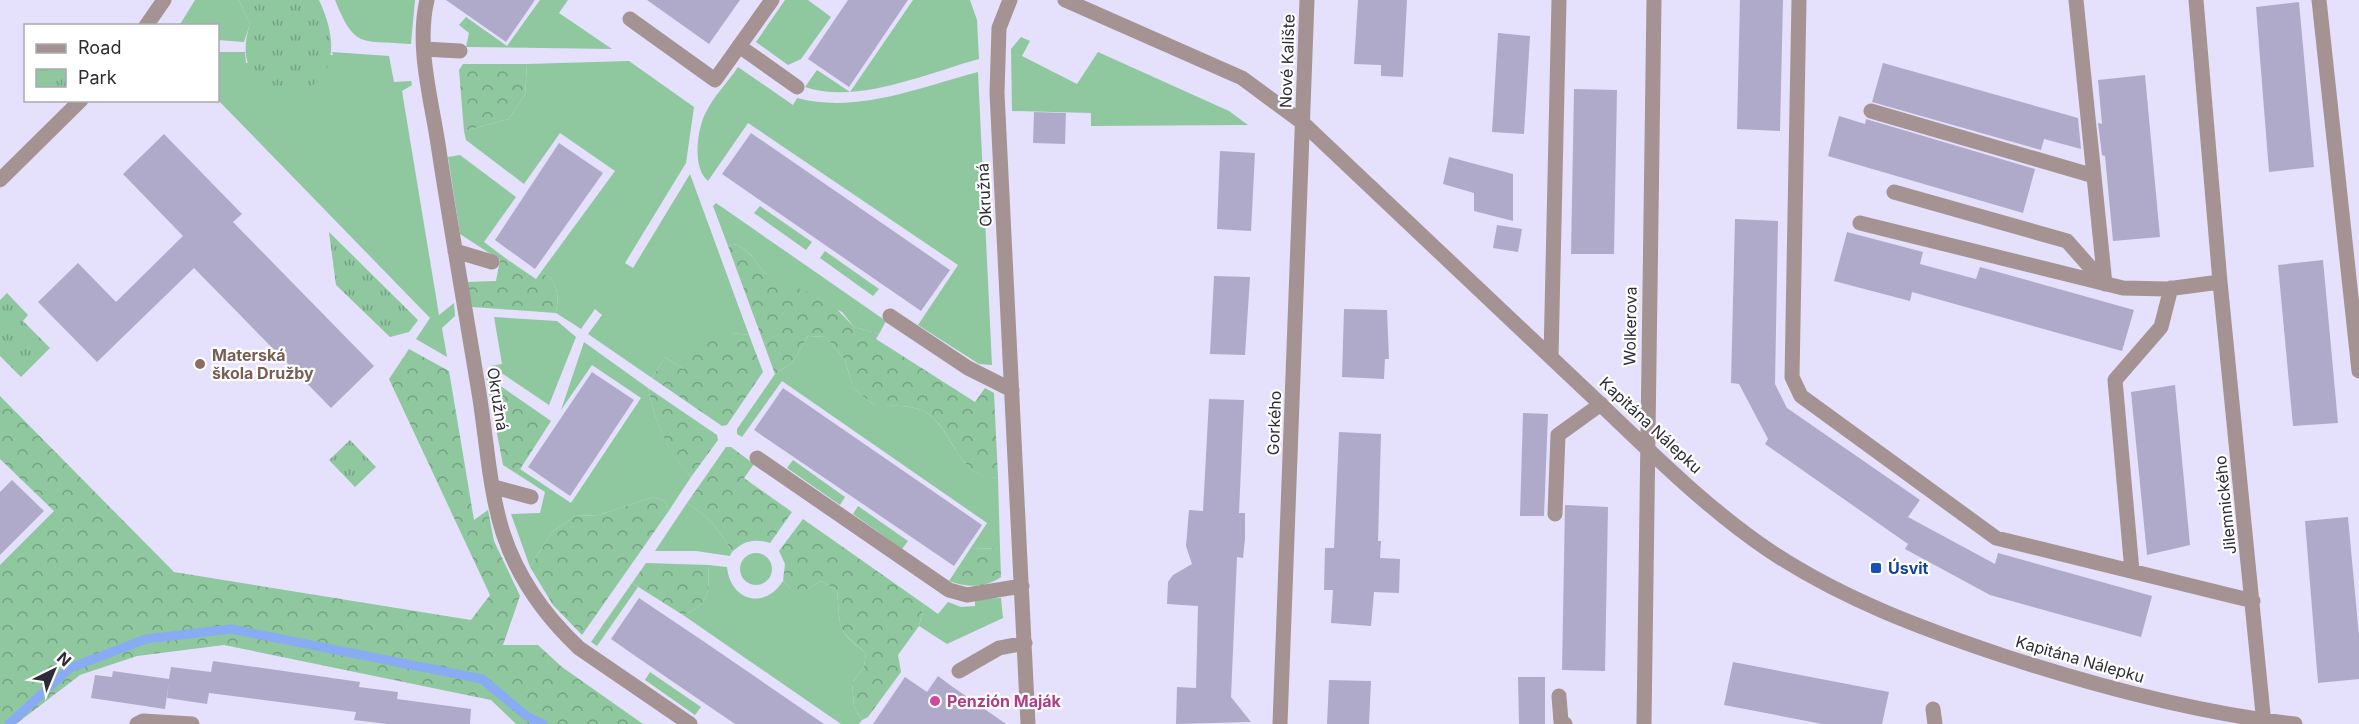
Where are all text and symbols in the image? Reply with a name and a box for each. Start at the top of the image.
street label: Nové Kalište [1275,14,1299,108]
legend [24,24,219,102]
text: Road [78,37,121,58]
text: Park [78,67,117,88]
street label: Okružná [972,163,996,227]
street label: Wolkerova [1619,286,1641,366]
place label: Materská škola Družby [212,345,314,383]
marker: Materská škola Družby [193,357,207,371]
street label: Okružná [483,366,513,432]
street label: Kapitána Nálepku [1596,372,1706,478]
street label: Gorkého [1263,390,1285,456]
street label: Jilemnického [2210,454,2240,556]
place label: Úsvit [1888,558,1929,578]
marker: Úsvit [1869,561,1883,575]
street label: Kapitána Nálepku [2013,631,2147,687]
north arrow [24,640,84,700]
text: N [53,648,76,671]
place label: Penzión Maják [947,691,1062,711]
marker: Penzión Maják [928,694,942,708]

